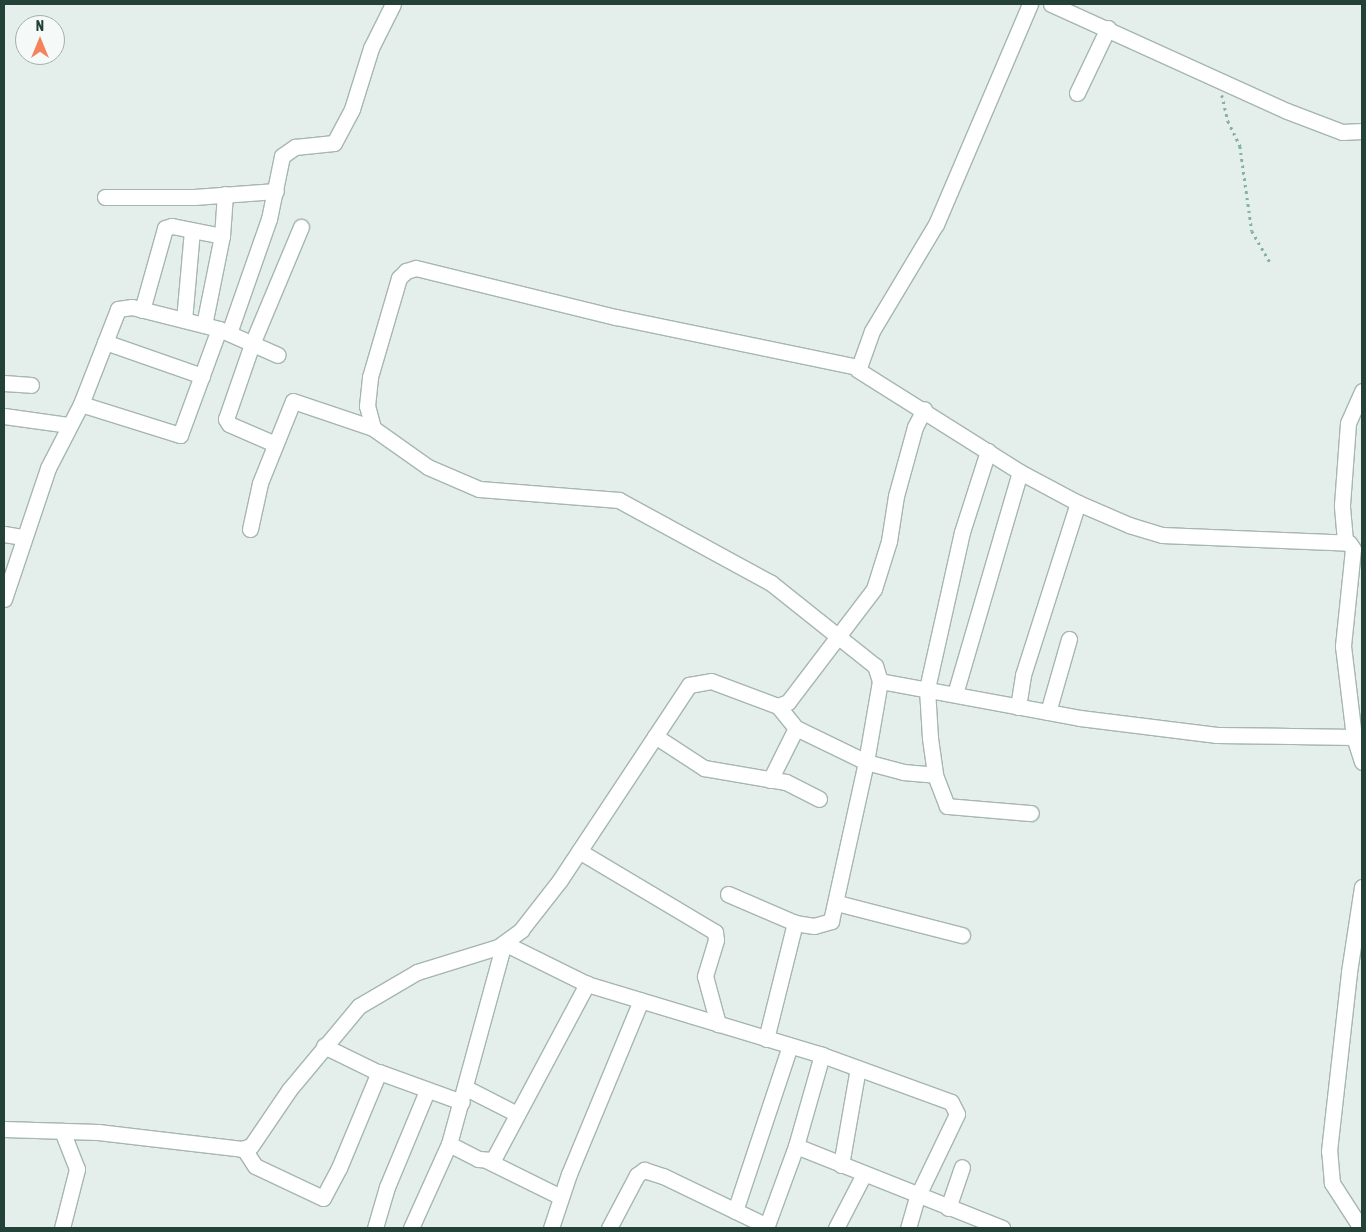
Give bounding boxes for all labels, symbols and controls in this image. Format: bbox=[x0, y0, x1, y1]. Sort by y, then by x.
north arrow bbox=[15, 15, 65, 65]
text: N bbox=[36, 18, 44, 34]

